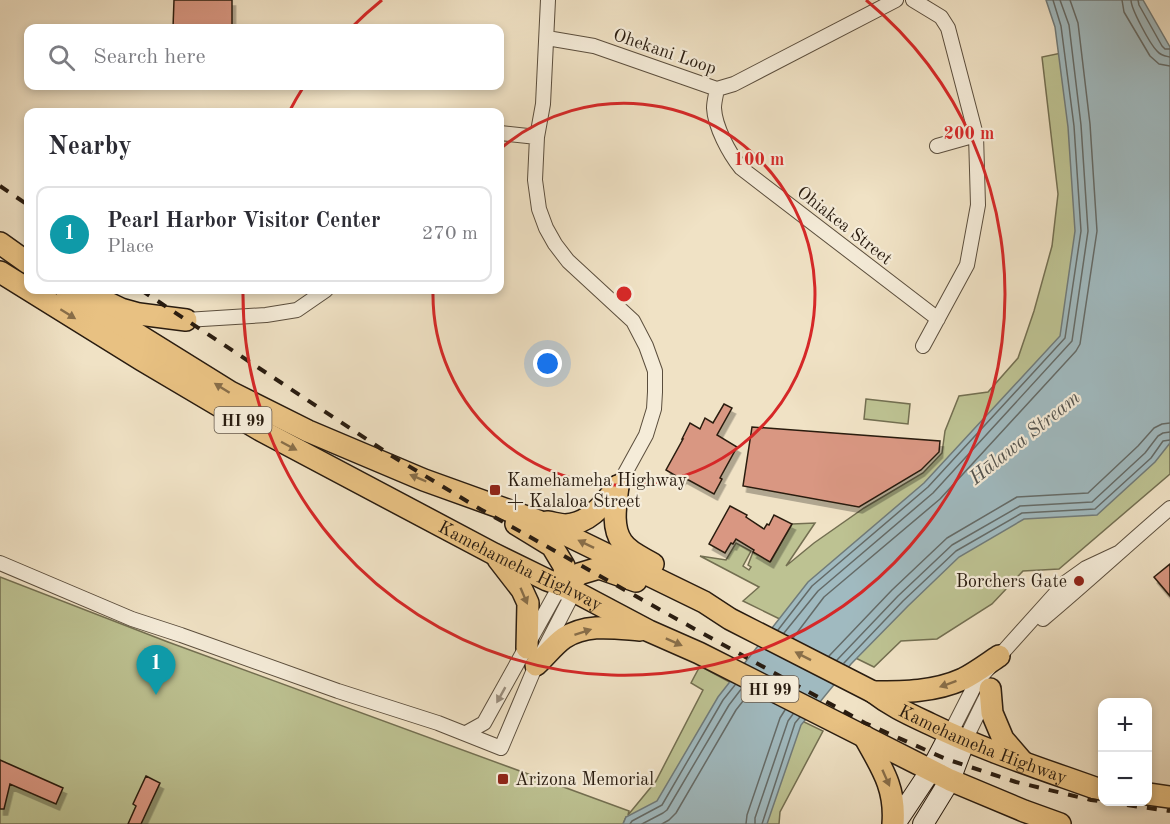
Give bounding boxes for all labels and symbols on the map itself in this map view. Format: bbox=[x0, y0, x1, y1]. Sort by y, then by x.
street label: Ohekani Loop bbox=[611, 26, 719, 78]
text: 200 m bbox=[944, 125, 994, 143]
text: 100 m bbox=[734, 151, 784, 169]
street label: Ohiakea Street bbox=[793, 183, 895, 268]
centre of rings bbox=[614, 284, 634, 304]
one-way arrow bbox=[59, 308, 76, 319]
your location bbox=[533, 349, 562, 378]
one-way arrow bbox=[214, 382, 230, 393]
water label: Hālawa Stream bbox=[965, 388, 1085, 490]
road number: HI 99 bbox=[214, 407, 272, 433]
one-way arrow bbox=[281, 441, 298, 450]
place label: Kamehameha Highway + Kalaloa Street bbox=[507, 472, 688, 511]
one-way arrow bbox=[409, 473, 427, 483]
marker: Kamehameha Highway + Kalaloa Street bbox=[488, 483, 502, 497]
street label: Kamehameha Highway bbox=[435, 518, 605, 615]
one-way arrow bbox=[577, 539, 594, 548]
place label: Borchers Gate bbox=[956, 573, 1067, 591]
marker: Borchers Gate bbox=[1072, 574, 1086, 588]
one-way arrow bbox=[519, 588, 529, 606]
one-way arrow bbox=[574, 626, 592, 636]
one-way arrow bbox=[665, 638, 683, 647]
pin: 1 bbox=[136, 646, 176, 695]
one-way arrow bbox=[794, 652, 812, 662]
road number: HI 99 bbox=[742, 676, 798, 702]
one-way arrow bbox=[939, 680, 957, 690]
one-way arrow bbox=[496, 687, 506, 704]
street label: Kamehameha Highway bbox=[895, 702, 1070, 788]
one-way arrow bbox=[881, 769, 891, 787]
place label: Arizona Memorial bbox=[515, 771, 654, 789]
marker: Arizona Memorial bbox=[496, 772, 510, 786]

